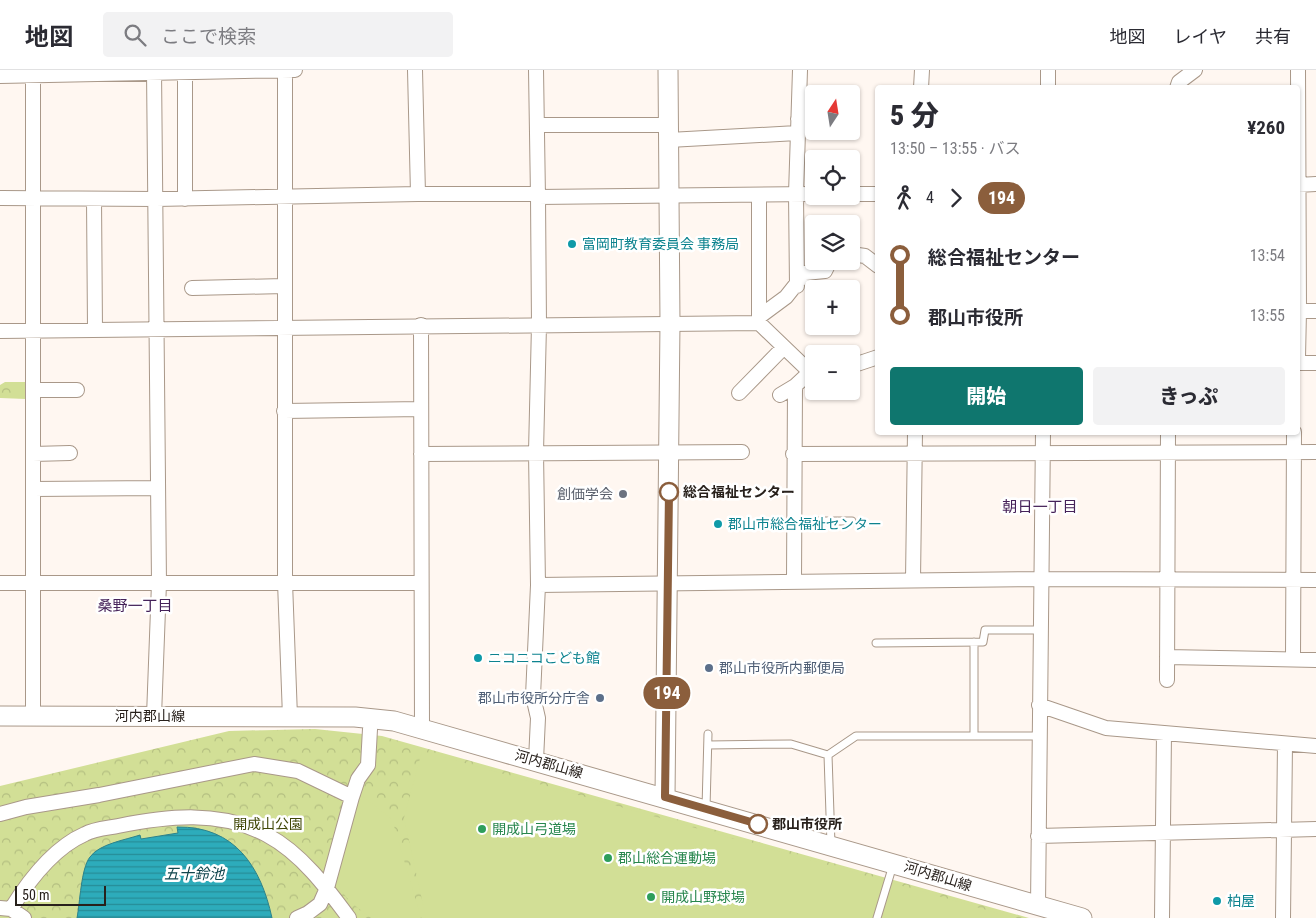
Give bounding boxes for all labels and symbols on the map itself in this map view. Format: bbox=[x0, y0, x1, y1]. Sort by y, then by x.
north arrow bbox=[805, 85, 860, 140]
place label: 富岡町教育委員会 事務局 bbox=[582, 236, 739, 252]
marker: 富岡町教育委員会 事務局 bbox=[566, 238, 578, 250]
marker: 総合福祉センター bbox=[659, 482, 679, 502]
place label: 総合福祉センター bbox=[683, 484, 795, 500]
place label: 創価学会 bbox=[557, 486, 613, 502]
marker: 創価学会 bbox=[617, 488, 629, 500]
district label: 朝日一丁目 bbox=[1002, 498, 1078, 516]
place label: 郡山市総合福祉センター bbox=[728, 516, 882, 532]
marker: 郡山市総合福祉センター bbox=[712, 518, 724, 530]
district label: 桑野一丁目 bbox=[97, 597, 173, 615]
place label: ニコニコこども館 bbox=[488, 650, 600, 666]
marker: ニコニコこども館 bbox=[472, 652, 484, 664]
place label: 郡山市役所内郵便局 bbox=[719, 660, 845, 676]
marker: 郡山市役所内郵便局 bbox=[703, 662, 715, 674]
line badge: 194 bbox=[638, 677, 696, 709]
place label: 郡山市役所分庁舎 bbox=[478, 690, 590, 706]
marker: 郡山市役所分庁舎 bbox=[594, 692, 606, 704]
street label: 河内郡山線 bbox=[115, 708, 185, 724]
street label: 河内郡山線 bbox=[513, 747, 585, 781]
marker: 郡山市役所 bbox=[748, 814, 768, 834]
park label: 開成山公園 bbox=[233, 816, 303, 832]
place label: 郡山市役所 bbox=[772, 816, 842, 832]
place label: 開成山弓道場 bbox=[492, 821, 576, 837]
marker: 開成山弓道場 bbox=[476, 823, 488, 835]
place label: 郡山総合運動場 bbox=[618, 850, 716, 866]
marker: 郡山総合運動場 bbox=[602, 852, 614, 864]
street label: 河内郡山線 bbox=[902, 858, 974, 894]
water label: 五十鈴池 bbox=[164, 865, 226, 883]
scale bar bbox=[15, 883, 106, 906]
place label: 開成山野球場 bbox=[661, 889, 745, 905]
marker: 開成山野球場 bbox=[645, 891, 657, 903]
place label: 柏屋 bbox=[1227, 893, 1255, 909]
marker: 柏屋 bbox=[1211, 895, 1223, 907]

